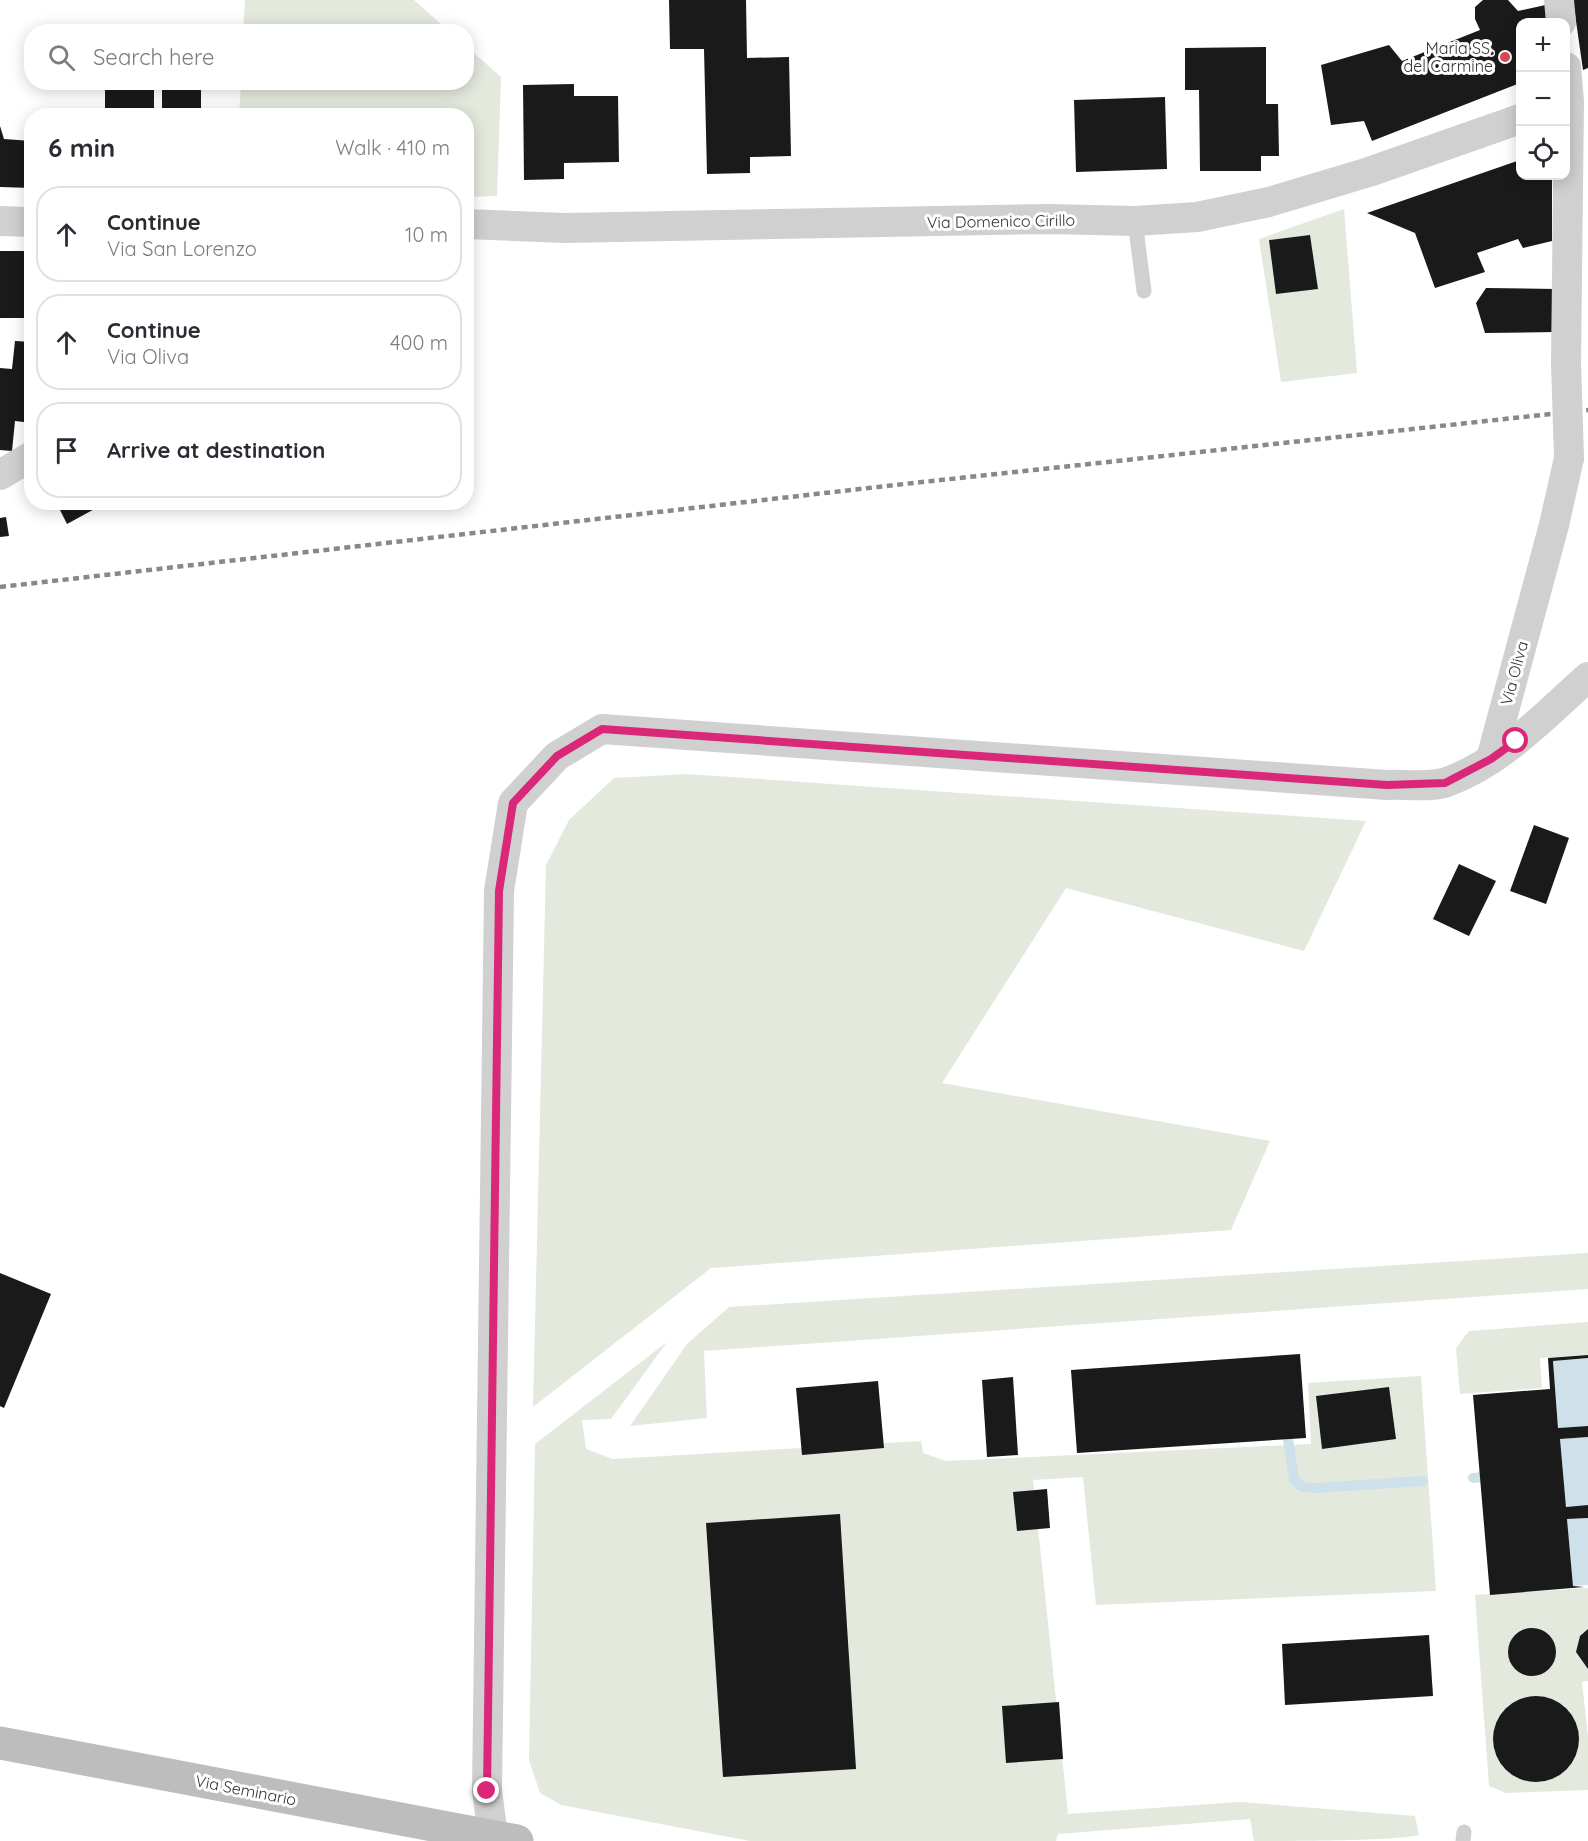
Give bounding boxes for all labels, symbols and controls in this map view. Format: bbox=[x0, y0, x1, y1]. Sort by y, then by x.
map controls bbox=[1516, 18, 1570, 180]
button: + bbox=[1516, 18, 1570, 72]
search box bbox=[24, 24, 474, 90]
place label: Maria SS. del Carmine bbox=[1404, 38, 1493, 76]
icon: search bbox=[45, 41, 78, 74]
text: Search here bbox=[93, 43, 214, 71]
marker: Maria SS. del Carmine bbox=[1498, 50, 1512, 64]
button: − bbox=[1516, 72, 1570, 126]
button: locate bbox=[1516, 126, 1570, 180]
text: 6 min bbox=[48, 131, 115, 164]
text: Walk · 410 m bbox=[335, 135, 450, 160]
text: Continue bbox=[107, 208, 201, 236]
street label: Via Domenico Cirillo bbox=[927, 210, 1075, 232]
icon: ahead bbox=[50, 218, 83, 251]
text: 10 m bbox=[405, 222, 448, 247]
text: Via San Lorenzo bbox=[107, 236, 257, 261]
text: Continue bbox=[107, 316, 201, 344]
icon: ahead bbox=[50, 326, 83, 359]
text: 400 m bbox=[390, 330, 448, 355]
text: Via Oliva bbox=[107, 344, 189, 369]
icon: arrive bbox=[50, 434, 83, 467]
text: Arrive at destination bbox=[107, 436, 325, 464]
street label: Via Oliva bbox=[1496, 639, 1532, 707]
route start bbox=[1502, 727, 1528, 753]
street label: Via Seminario bbox=[194, 1770, 298, 1810]
route end bbox=[473, 1777, 499, 1803]

